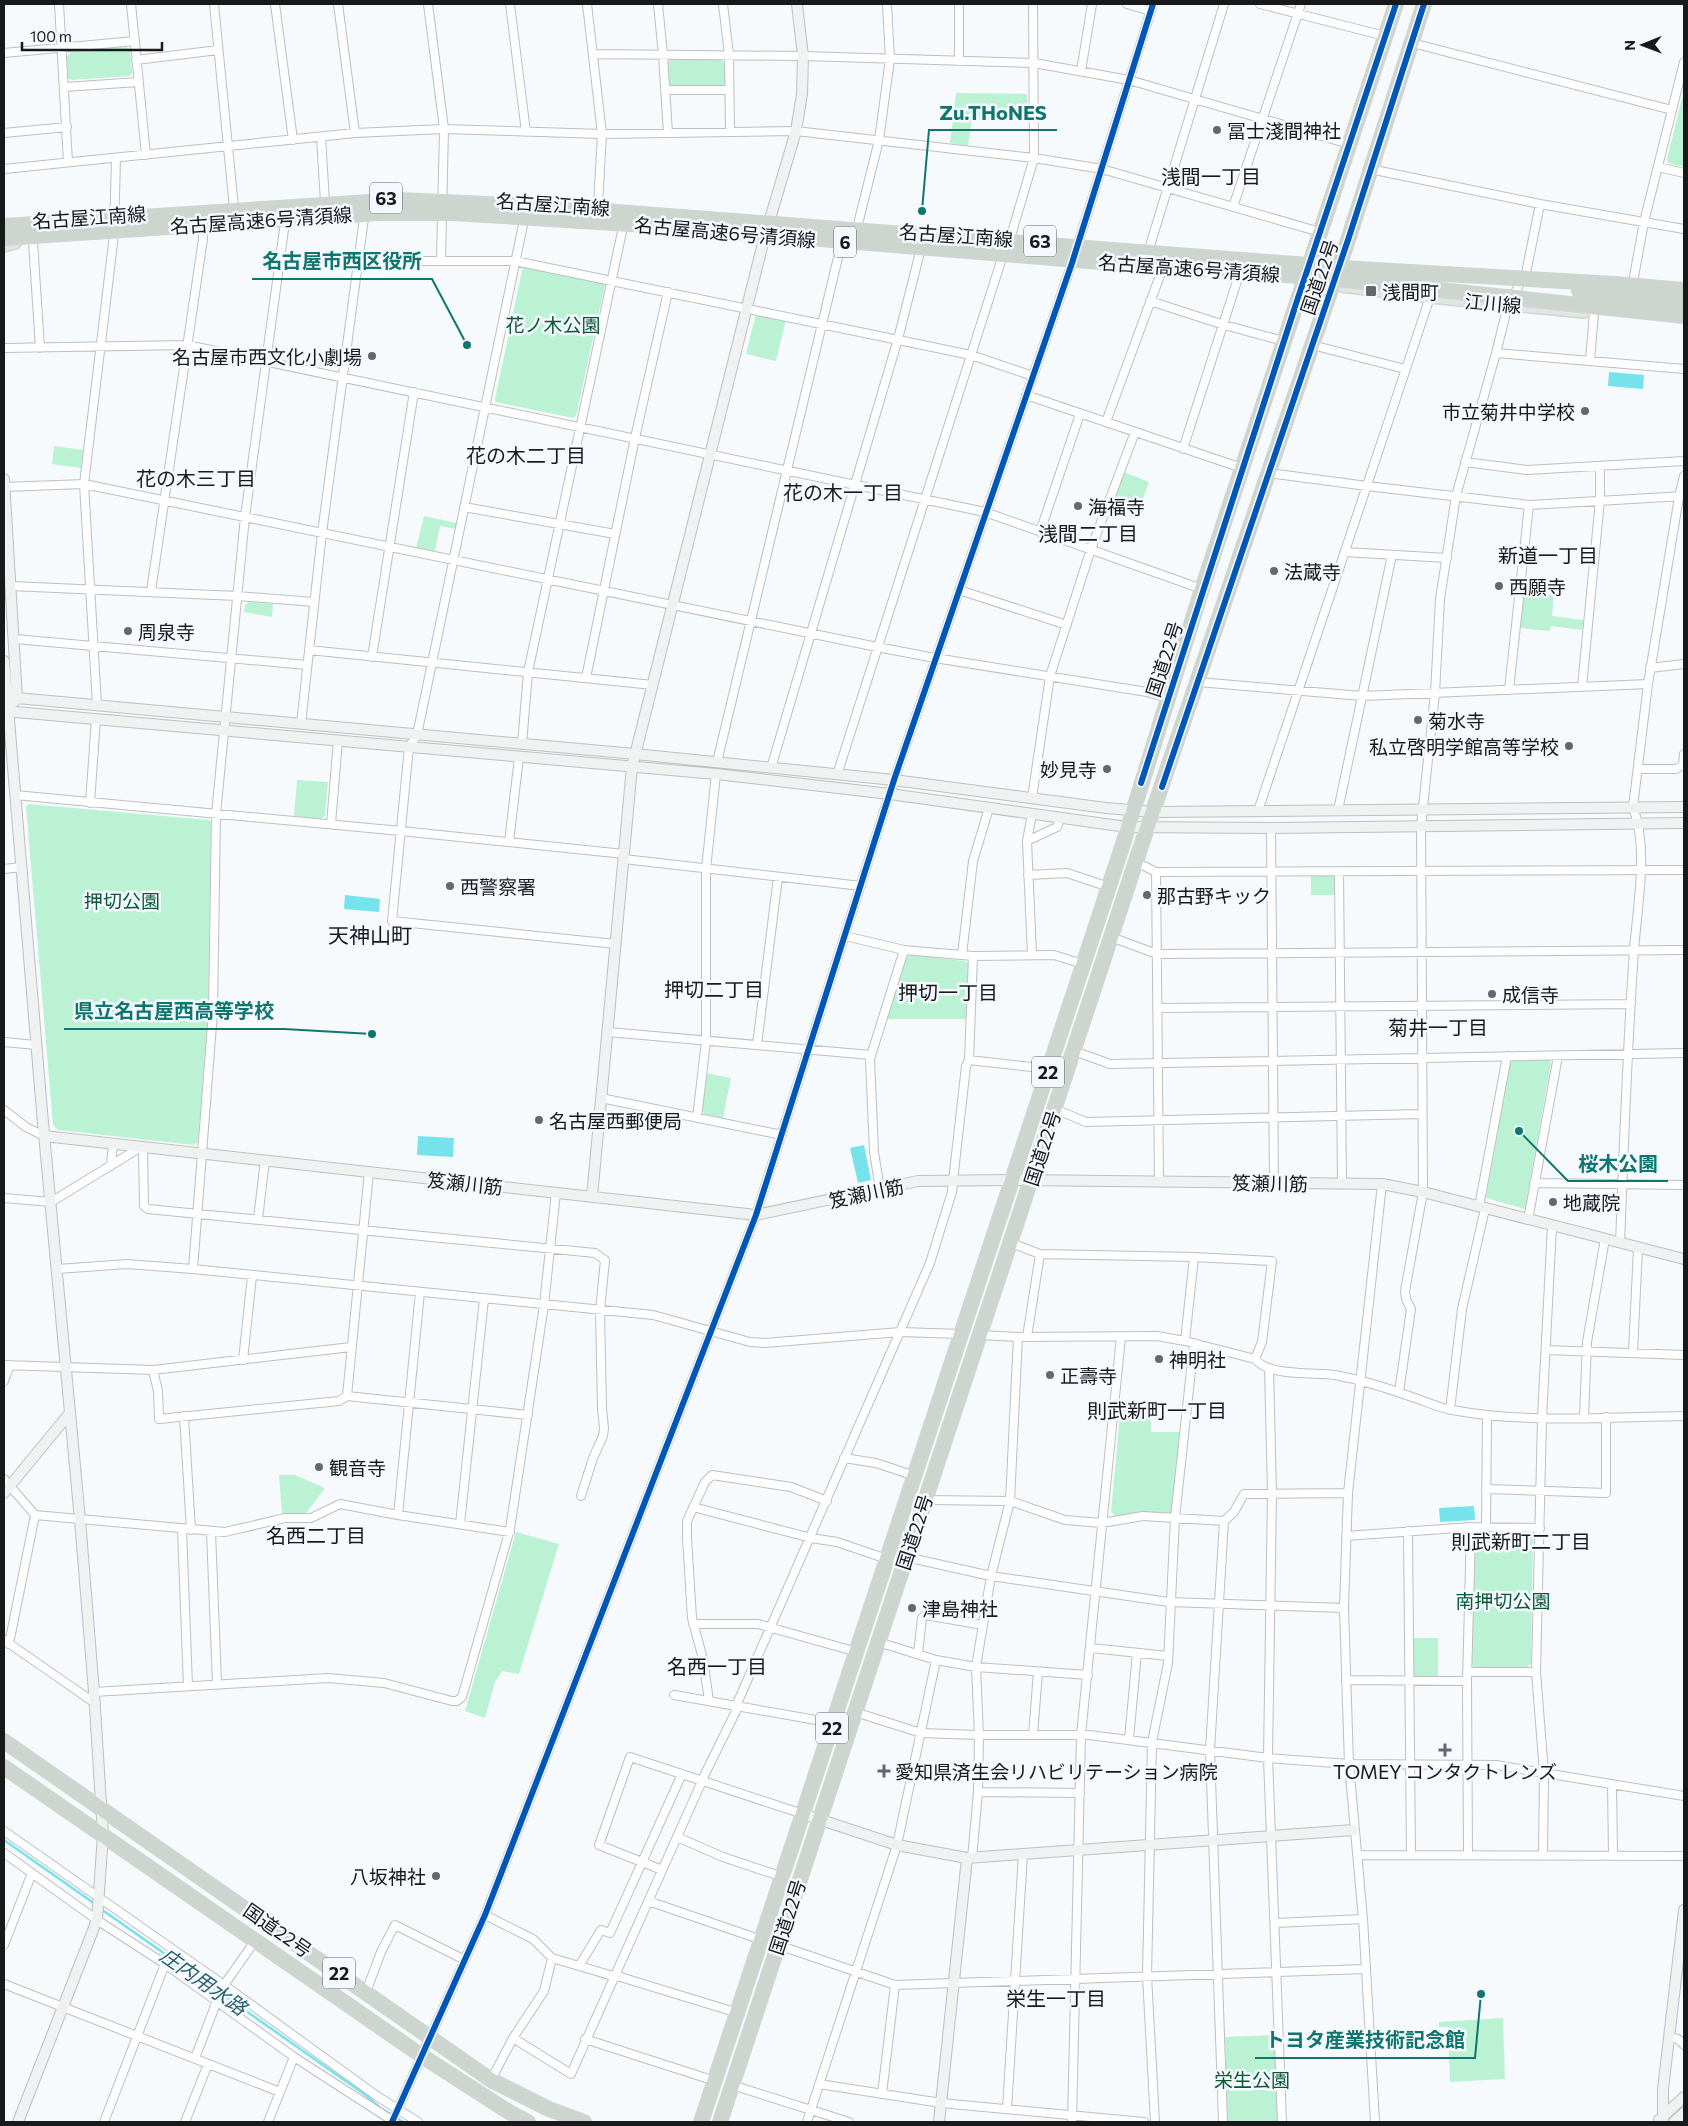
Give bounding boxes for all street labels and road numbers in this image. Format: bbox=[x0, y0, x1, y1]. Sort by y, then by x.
road number: 63 bbox=[370, 182, 402, 214]
street label: 名古屋江南線 bbox=[495, 189, 611, 219]
street label: 名古屋江南線 bbox=[31, 202, 147, 232]
street label: 名古屋高速6号清須線 bbox=[169, 202, 353, 238]
street label: 名古屋高速6号清須線 bbox=[633, 213, 817, 251]
street label: 名古屋江南線 bbox=[898, 220, 1014, 250]
road number: 6 bbox=[834, 226, 856, 258]
road number: 63 bbox=[1024, 226, 1056, 256]
street label: 国道22号 bbox=[1295, 236, 1343, 318]
street label: 名古屋高速6号清須線 bbox=[1097, 250, 1281, 286]
street label: 江川線 bbox=[1464, 289, 1522, 317]
street label: 国道22号 bbox=[1141, 618, 1187, 700]
road number: 22 bbox=[1032, 1056, 1064, 1088]
street label: 国道22号 bbox=[1019, 1107, 1065, 1189]
street label: 笈瀬川筋 bbox=[426, 1168, 504, 1198]
street label: 笈瀬川筋 bbox=[1232, 1171, 1308, 1195]
street label: 笈瀬川筋 bbox=[826, 1174, 906, 1212]
street label: 国道22号 bbox=[891, 1491, 937, 1573]
road number: 22 bbox=[816, 1712, 848, 1744]
street label: 国道22号 bbox=[764, 1876, 810, 1958]
street label: 国道22号 bbox=[239, 1898, 317, 1962]
road number: 22 bbox=[323, 1958, 355, 1989]

